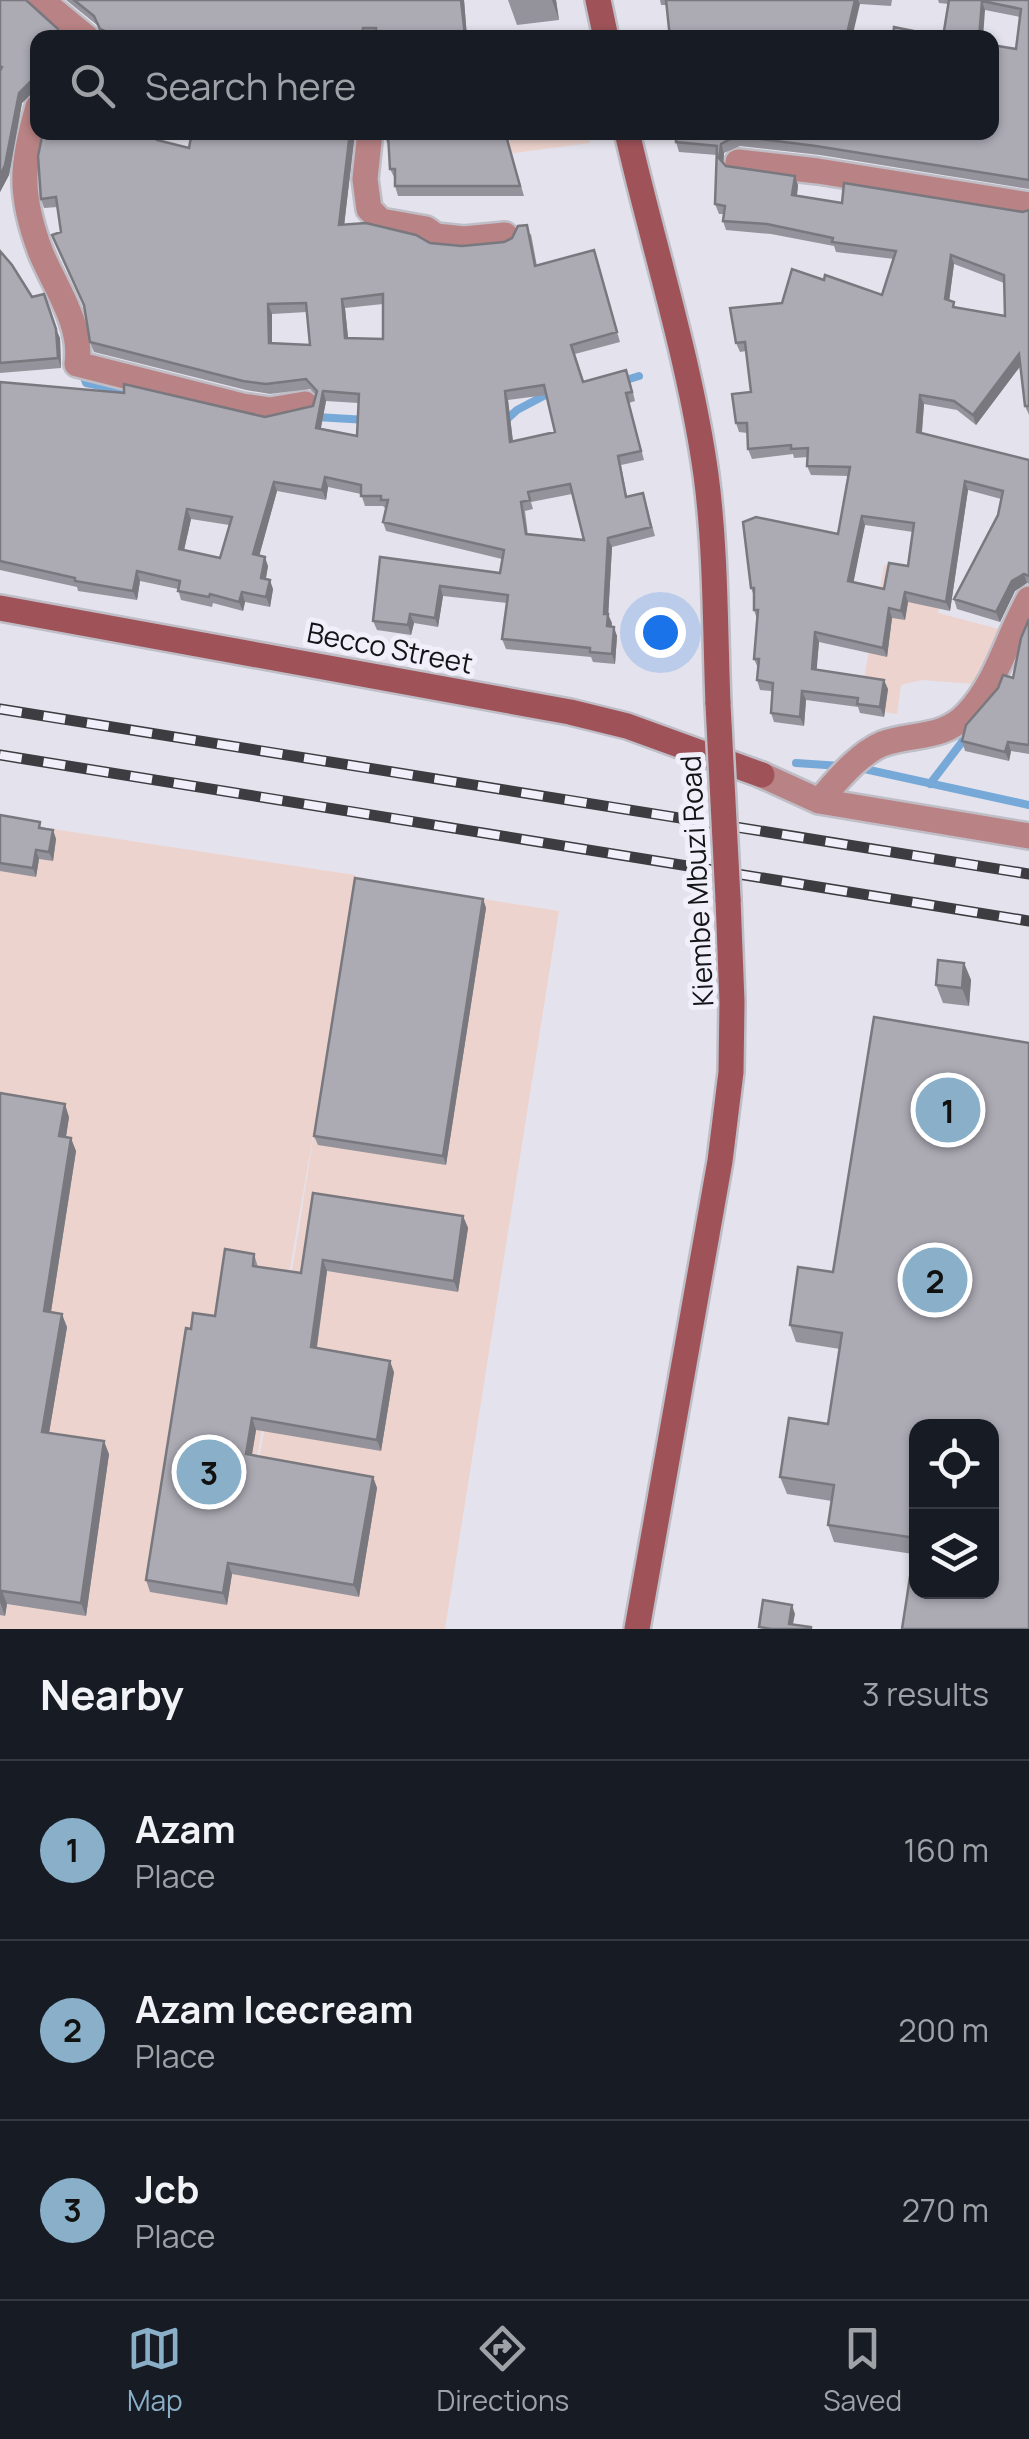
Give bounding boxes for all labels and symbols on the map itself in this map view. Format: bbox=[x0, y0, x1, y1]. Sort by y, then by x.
your location bbox=[635, 607, 686, 658]
street label: Becco Street bbox=[304, 612, 476, 682]
street label: Kiembe Mbuzi Road bbox=[670, 754, 722, 1008]
pin: 1 bbox=[916, 1072, 980, 1148]
pin: 2 bbox=[902, 1242, 968, 1318]
pin: 3 bbox=[176, 1434, 242, 1510]

